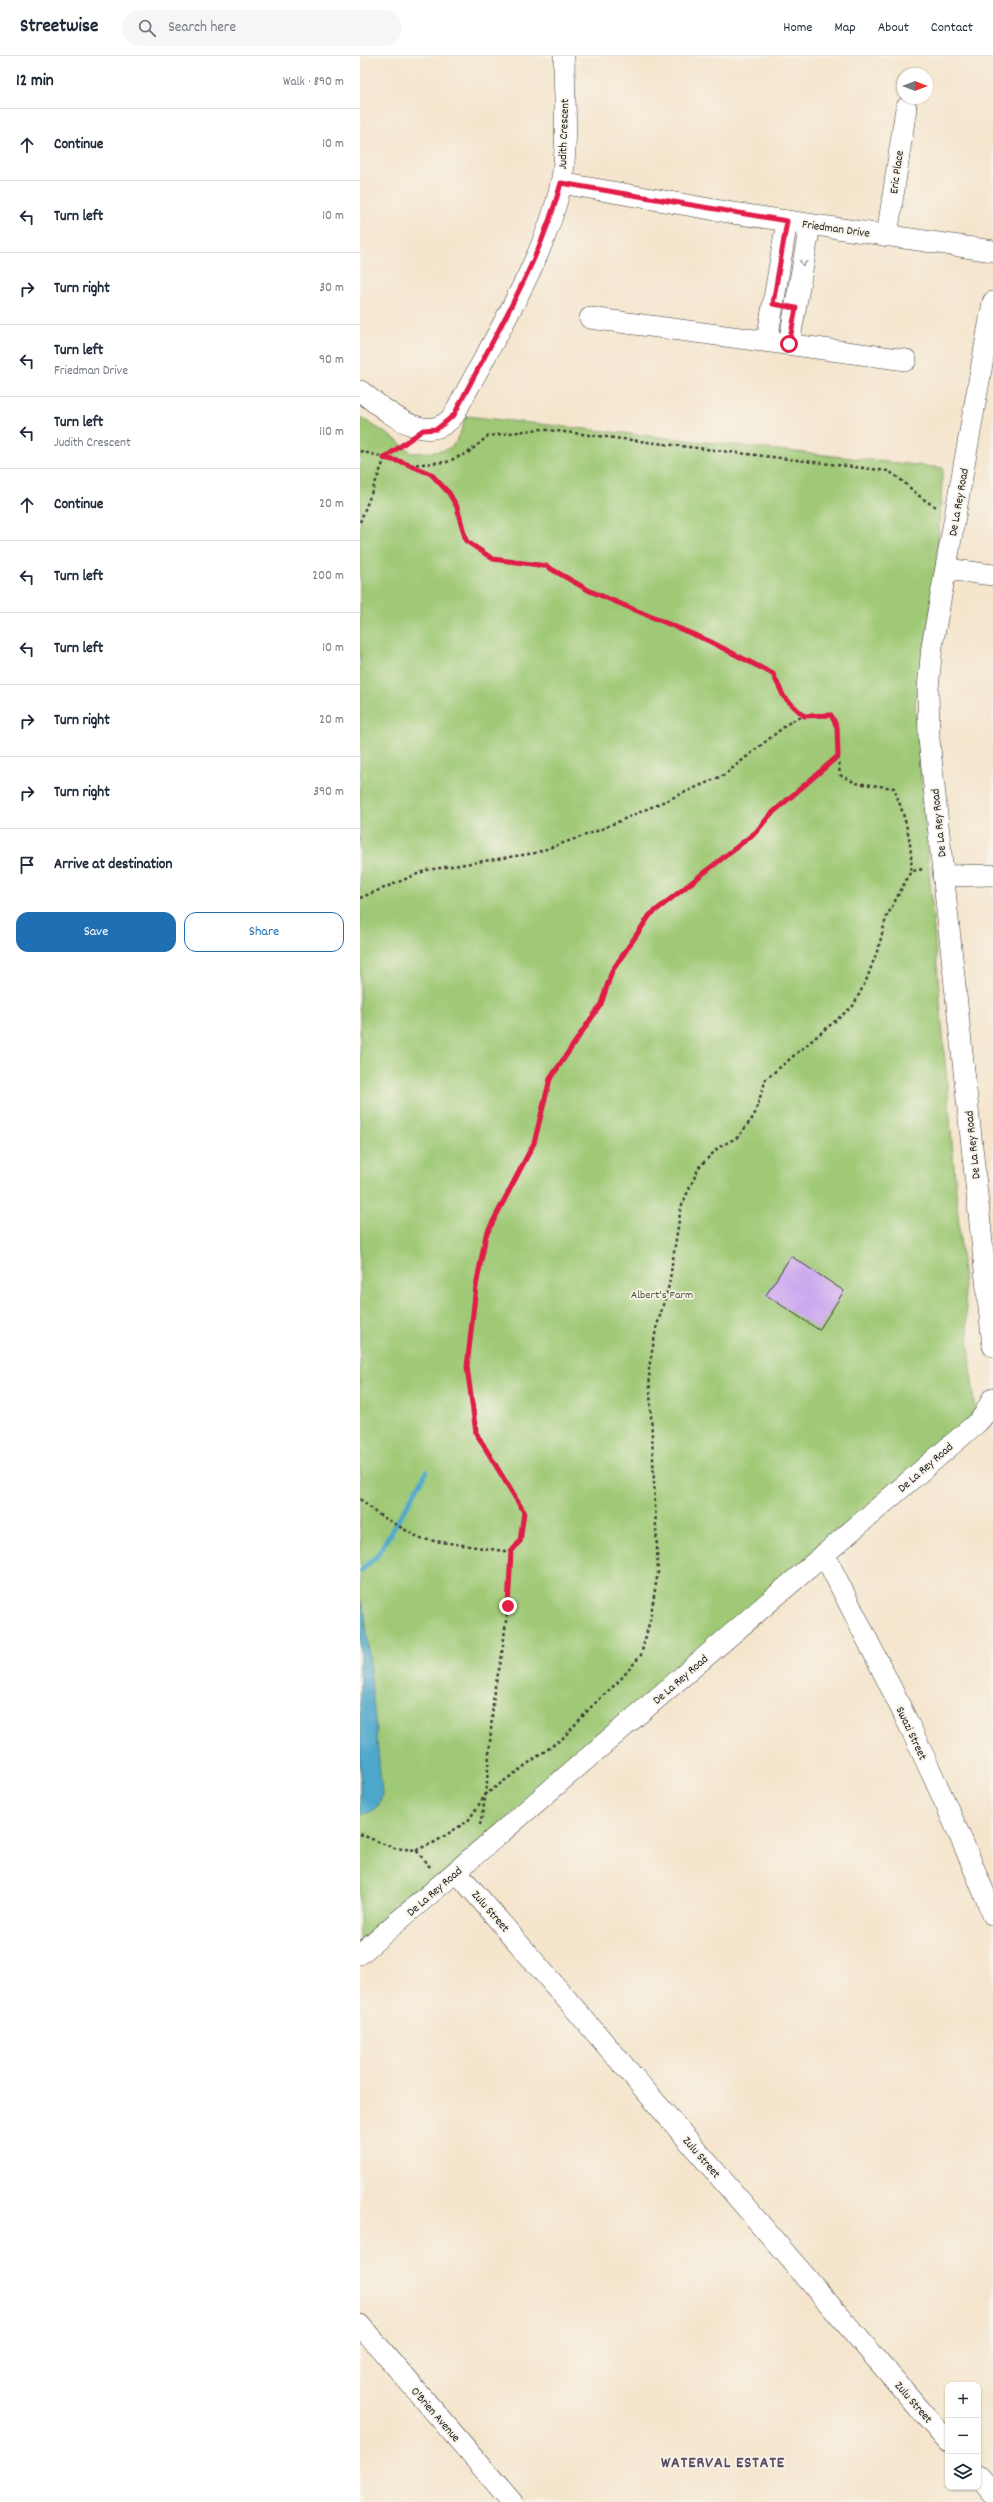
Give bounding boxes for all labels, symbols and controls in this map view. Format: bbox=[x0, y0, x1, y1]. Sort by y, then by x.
search box bbox=[122, 10, 402, 46]
text: Streetwise bbox=[20, 14, 98, 41]
icon: search bbox=[136, 17, 158, 39]
text: Search here bbox=[168, 17, 236, 39]
text: Home bbox=[783, 18, 812, 38]
text: Map bbox=[834, 18, 856, 38]
text: About bbox=[878, 18, 909, 38]
text: Contact bbox=[931, 18, 973, 38]
north arrow bbox=[897, 68, 933, 104]
text: 12 min bbox=[16, 70, 54, 94]
text: Walk · 890 m bbox=[283, 73, 344, 92]
street label: Judith Crescent bbox=[555, 98, 574, 170]
icon: ahead bbox=[16, 134, 38, 156]
text: Continue bbox=[54, 134, 103, 156]
text: 10 m bbox=[322, 135, 344, 154]
street label: Eric Place bbox=[886, 149, 909, 195]
icon: left bbox=[16, 206, 38, 228]
text: Turn left bbox=[54, 206, 103, 228]
text: 10 m bbox=[322, 207, 344, 226]
street label: Friedman Drive bbox=[801, 216, 871, 243]
one-way arrow bbox=[799, 260, 808, 266]
icon: right bbox=[16, 278, 38, 300]
text: Turn right bbox=[54, 278, 110, 300]
text: 30 m bbox=[319, 279, 344, 298]
route start bbox=[780, 335, 798, 353]
text: Turn left bbox=[54, 340, 103, 362]
icon: left bbox=[16, 350, 38, 372]
text: 90 m bbox=[319, 351, 344, 370]
text: Friedman Drive bbox=[54, 362, 128, 381]
text: Turn left bbox=[54, 412, 103, 434]
icon: left bbox=[16, 422, 38, 444]
text: 110 m bbox=[319, 423, 344, 442]
text: Judith Crescent bbox=[54, 434, 131, 453]
street label: De La Rey Road bbox=[945, 467, 974, 538]
icon: ahead bbox=[16, 494, 38, 516]
text: Continue bbox=[54, 494, 103, 516]
text: 20 m bbox=[319, 495, 344, 514]
icon: left bbox=[16, 566, 38, 588]
text: Turn left bbox=[54, 566, 103, 588]
text: 200 m bbox=[312, 567, 344, 586]
icon: left bbox=[16, 638, 38, 660]
text: Turn left bbox=[54, 638, 103, 660]
text: 10 m bbox=[322, 639, 344, 658]
icon: right bbox=[16, 710, 38, 732]
text: Turn right bbox=[54, 710, 110, 732]
text: 20 m bbox=[319, 711, 344, 730]
icon: right bbox=[16, 782, 38, 804]
text: Turn right bbox=[54, 782, 110, 804]
text: 390 m bbox=[313, 783, 344, 802]
street label: De La Rey Road bbox=[927, 788, 952, 858]
icon: arrive bbox=[16, 854, 38, 876]
text: Arrive at destination bbox=[54, 854, 172, 876]
button: Save bbox=[16, 912, 176, 952]
button: Share bbox=[184, 912, 344, 952]
street label: De La Rey Road bbox=[961, 1110, 986, 1180]
park label: Albert's Farm bbox=[631, 1287, 693, 1304]
street label: De La Rey Road bbox=[894, 1439, 957, 1497]
route end bbox=[499, 1597, 517, 1615]
street label: De La Rey Road bbox=[649, 1651, 712, 1709]
street label: Swazi Street bbox=[891, 1704, 931, 1764]
street label: De La Rey Road bbox=[403, 1863, 466, 1921]
street label: Zulu Street bbox=[467, 1887, 513, 1937]
street label: Zulu Street bbox=[678, 2133, 724, 2183]
street label: Zulu Street bbox=[890, 2378, 936, 2428]
map controls bbox=[945, 2382, 981, 2490]
button: + bbox=[945, 2382, 981, 2418]
street label: O'Brien Avenue bbox=[406, 2384, 464, 2446]
button: − bbox=[945, 2418, 981, 2454]
district label: WATERVAL ESTATE bbox=[661, 2452, 785, 2475]
button: layers bbox=[945, 2454, 981, 2490]

